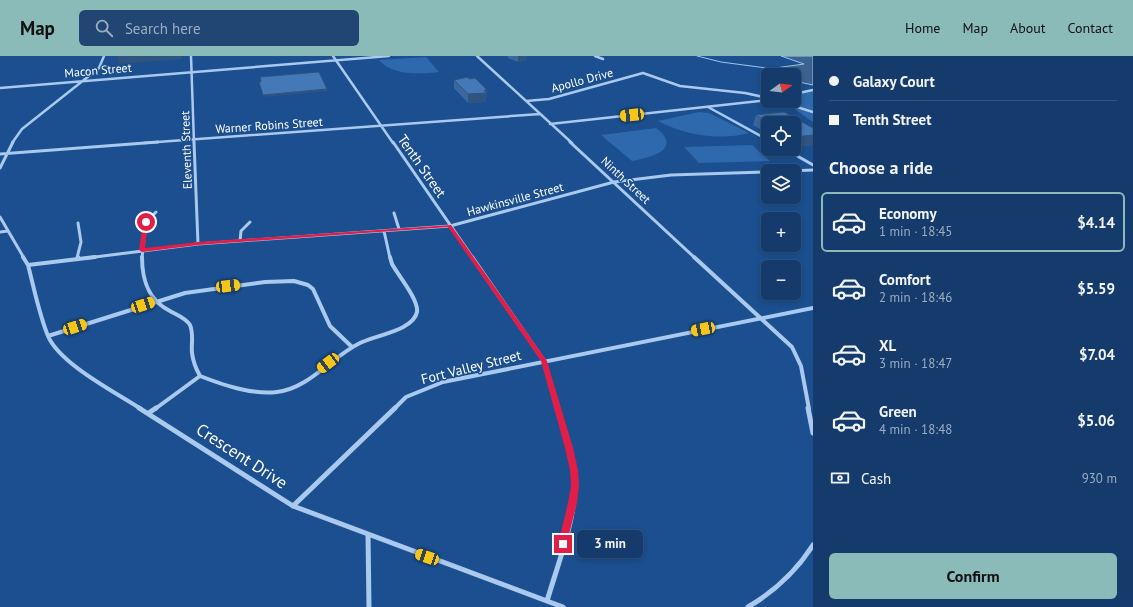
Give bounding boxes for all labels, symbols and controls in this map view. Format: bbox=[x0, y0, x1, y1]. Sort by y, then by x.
search box bbox=[79, 10, 359, 46]
text: Map bbox=[20, 16, 55, 40]
icon: search bbox=[93, 17, 115, 39]
text: Search here bbox=[125, 19, 201, 38]
text: Home bbox=[905, 19, 940, 37]
text: Map bbox=[962, 19, 988, 37]
text: About bbox=[1010, 19, 1046, 37]
text: Contact bbox=[1068, 19, 1113, 37]
street label: Macon Street bbox=[64, 60, 132, 80]
street label: Apollo Drive bbox=[549, 65, 615, 95]
north arrow bbox=[761, 68, 801, 108]
map controls bbox=[761, 68, 801, 300]
text: Galaxy Court bbox=[853, 72, 935, 91]
car bbox=[619, 108, 645, 122]
street label: Eleventh Street bbox=[177, 110, 195, 190]
text: Tenth Street bbox=[853, 110, 931, 129]
street label: Warner Robins Street bbox=[215, 114, 323, 136]
button: locate bbox=[761, 116, 801, 156]
street label: Tenth Street bbox=[394, 131, 450, 201]
street label: Ninth Street bbox=[598, 153, 654, 207]
text: Choose a ride bbox=[829, 156, 933, 179]
button: layers bbox=[761, 164, 801, 204]
street label: Hawkinsville Street bbox=[465, 179, 565, 219]
icon: car bbox=[831, 204, 867, 240]
text: Economy bbox=[879, 204, 937, 223]
button: + bbox=[761, 212, 801, 252]
route start bbox=[137, 213, 155, 231]
text: $4.14 bbox=[1077, 213, 1115, 232]
text: 1 min · 18:45 bbox=[879, 223, 952, 240]
button: − bbox=[761, 260, 801, 300]
icon: car bbox=[831, 270, 867, 306]
text: Comfort bbox=[879, 270, 931, 289]
car bbox=[215, 279, 241, 293]
text: $5.59 bbox=[1077, 279, 1115, 298]
text: 2 min · 18:46 bbox=[879, 289, 952, 306]
car bbox=[130, 296, 156, 314]
car bbox=[62, 318, 88, 336]
car bbox=[690, 321, 716, 337]
icon: car bbox=[831, 336, 867, 372]
text: XL bbox=[879, 336, 896, 355]
text: $7.04 bbox=[1079, 345, 1115, 364]
street label: Fort Valley Street bbox=[419, 346, 523, 388]
car bbox=[315, 351, 341, 375]
text: 3 min · 18:47 bbox=[879, 355, 952, 372]
icon: car bbox=[831, 402, 867, 438]
text: Green bbox=[879, 402, 917, 421]
text: $5.06 bbox=[1077, 411, 1115, 430]
street label: Crescent Drive bbox=[192, 418, 292, 494]
text: 4 min · 18:48 bbox=[879, 421, 952, 438]
icon: cash bbox=[829, 467, 851, 489]
text: Cash bbox=[861, 469, 891, 488]
text: 930 m bbox=[1082, 470, 1117, 487]
callout: 3 min bbox=[577, 530, 643, 558]
route end bbox=[554, 535, 572, 553]
text: 3 min bbox=[594, 535, 626, 552]
car bbox=[414, 547, 440, 567]
button: Confirm bbox=[829, 553, 1117, 599]

